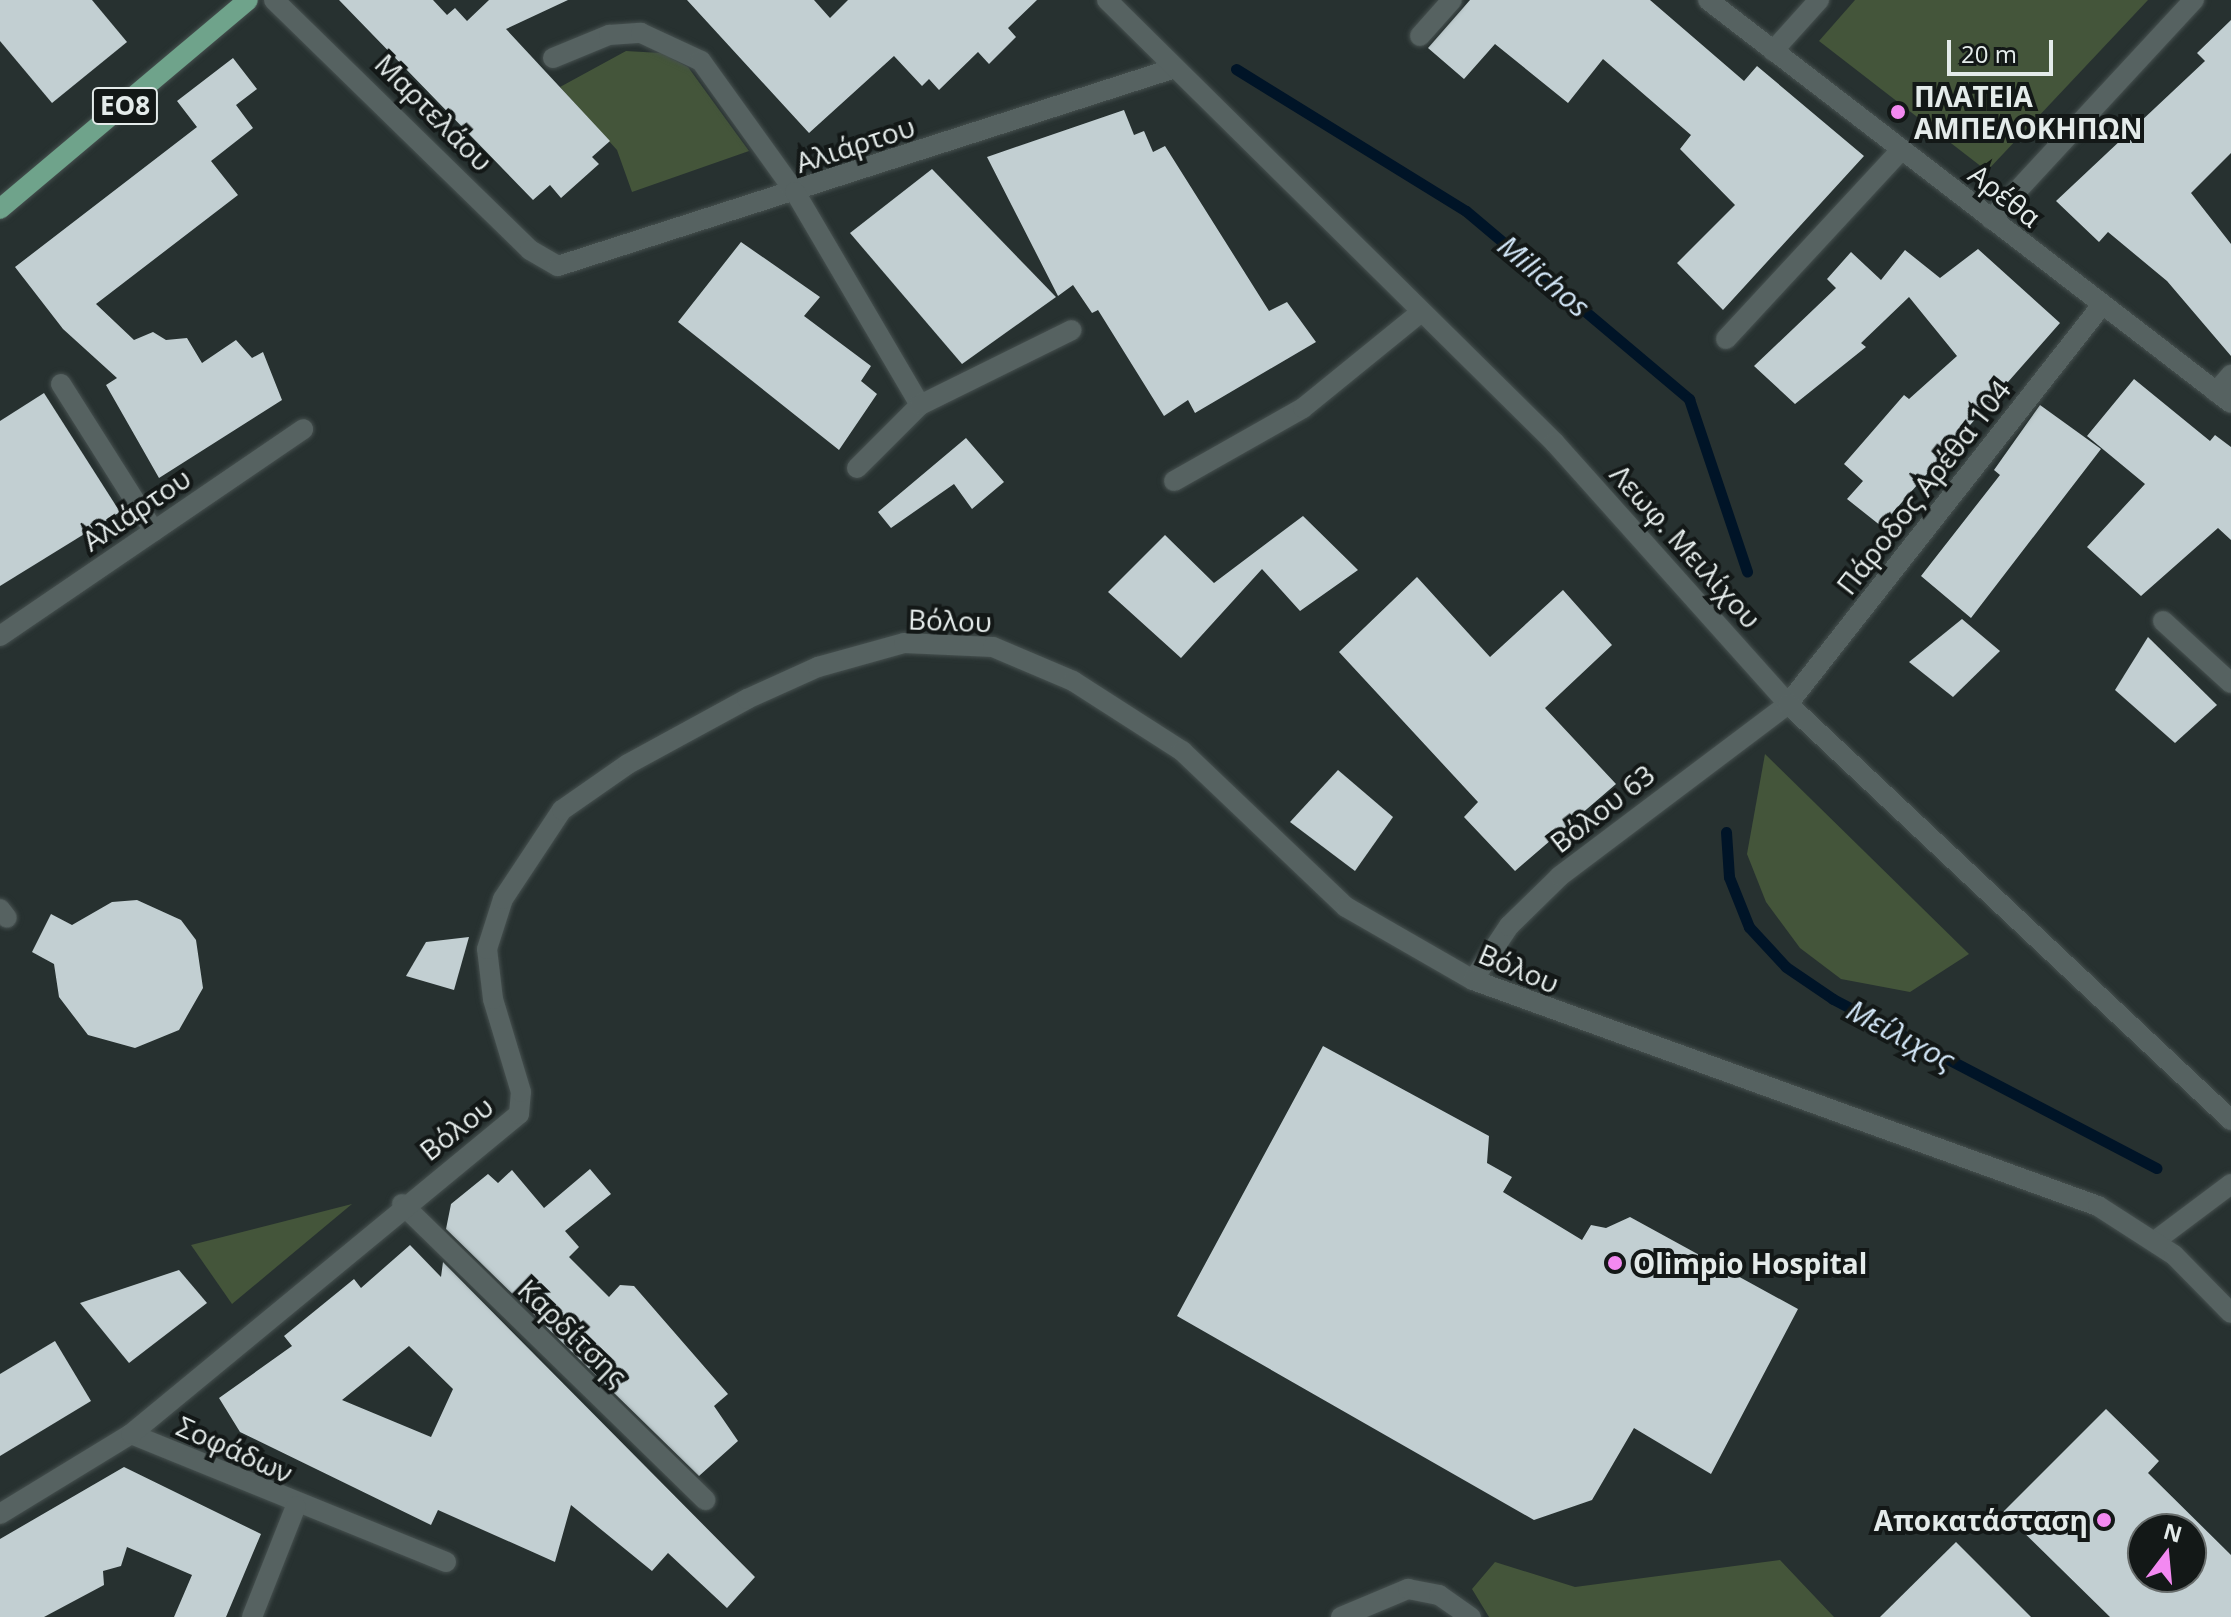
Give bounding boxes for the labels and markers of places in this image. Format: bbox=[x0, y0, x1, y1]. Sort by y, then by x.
place label: ΠΛΑΤΕΙΑ ΑΜΠΕΛΟΚΗΠΩΝ bbox=[1914, 79, 2142, 145]
marker: ΠΛΑΤΕΙΑ ΑΜΠΕΛΟΚΗΠΩΝ bbox=[1889, 103, 1907, 121]
place label: Olimpio Hospital bbox=[1633, 1246, 1867, 1280]
marker: Olimpio Hospital bbox=[1604, 1252, 1626, 1274]
place label: Αποκατάσταση bbox=[1874, 1503, 2088, 1537]
marker: Αποκατάσταση bbox=[2095, 1511, 2113, 1529]

